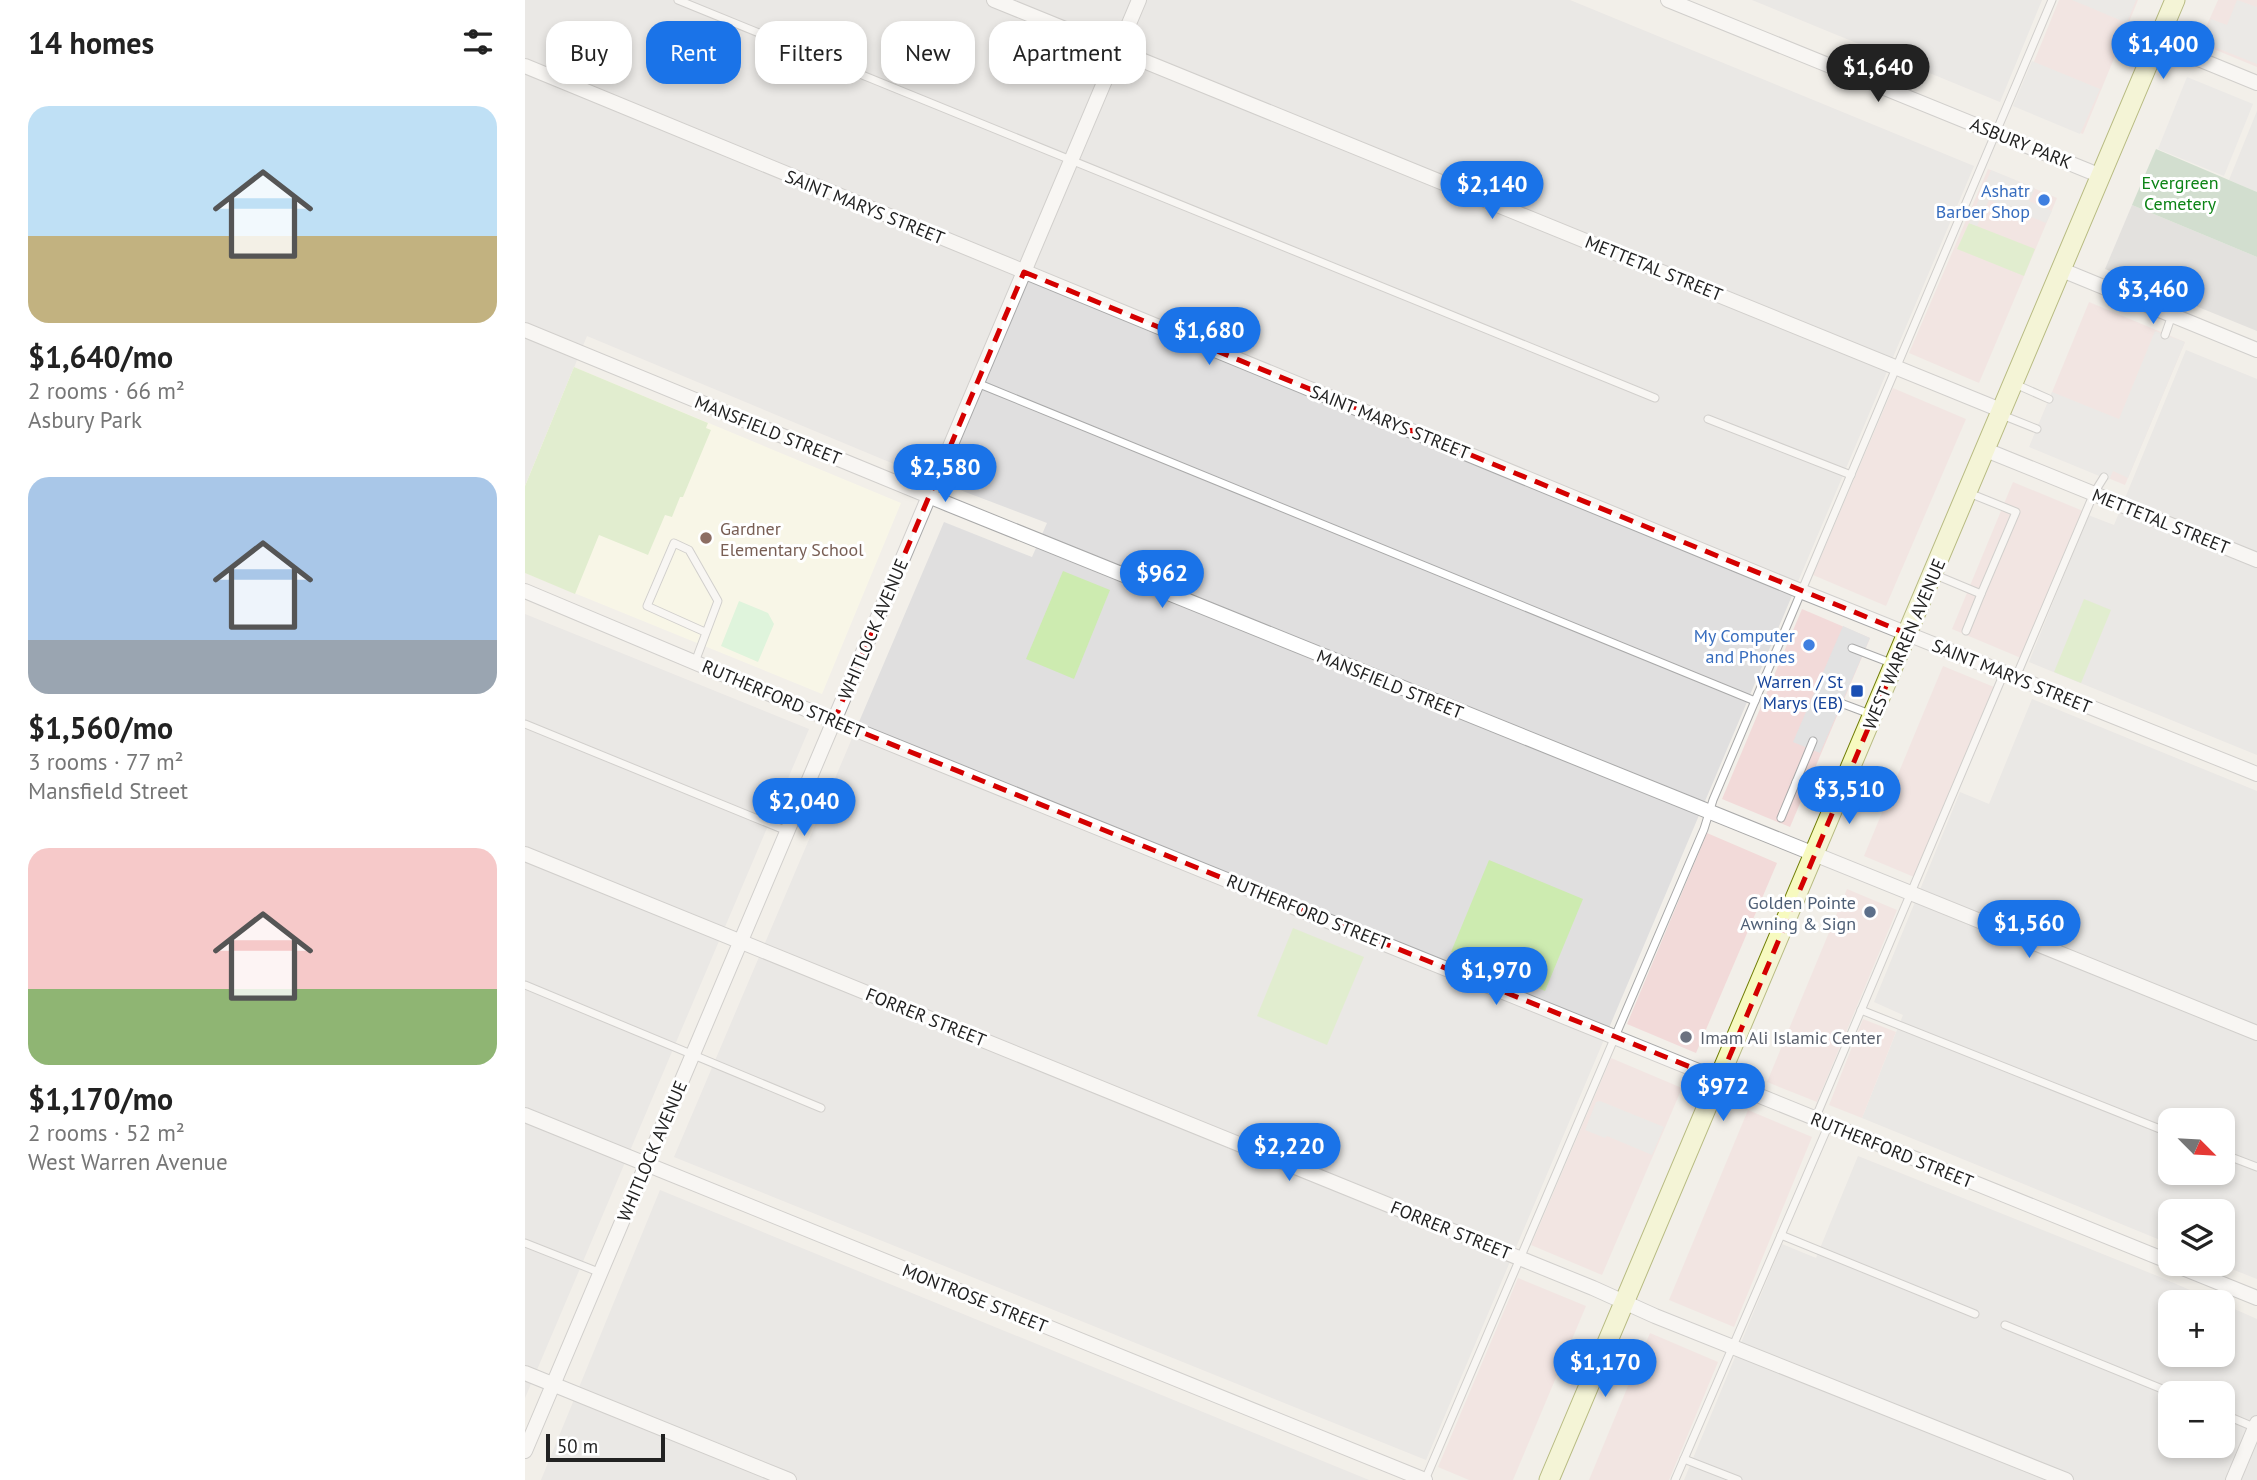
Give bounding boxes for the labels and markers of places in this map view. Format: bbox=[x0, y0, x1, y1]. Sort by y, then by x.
pin: $1,400 bbox=[2106, 22, 2220, 81]
pin: $1,640 bbox=[1821, 44, 1935, 104]
pin: $2,140 bbox=[1435, 162, 1549, 221]
place label: Ashatr Barber Shop bbox=[1936, 179, 2030, 223]
marker: Ashatr Barber Shop bbox=[2036, 192, 2052, 208]
pin: $3,460 bbox=[2096, 266, 2210, 326]
pin: $1,680 bbox=[1152, 308, 1266, 367]
pin: $2,580 bbox=[888, 444, 1002, 504]
place label: Gardner Elementary School bbox=[720, 517, 864, 561]
marker: Gardner Elementary School bbox=[698, 530, 714, 546]
pin: $962 bbox=[1121, 550, 1203, 610]
place label: My Computer and Phones bbox=[1694, 624, 1795, 668]
marker: My Computer and Phones bbox=[1801, 637, 1817, 653]
place label: Warren / St Marys (EB) bbox=[1757, 670, 1843, 714]
marker: Warren / St Marys (EB) bbox=[1849, 683, 1865, 699]
pin: $3,510 bbox=[1792, 766, 1906, 826]
pin: $2,040 bbox=[747, 778, 861, 838]
place label: Golden Pointe Awning & Sign bbox=[1740, 891, 1856, 935]
pin: $1,560 bbox=[1972, 900, 2086, 960]
marker: Golden Pointe Awning & Sign bbox=[1862, 904, 1878, 920]
pin: $1,970 bbox=[1439, 948, 1553, 1007]
place label: Imam Ali Islamic Center bbox=[1700, 1026, 1882, 1049]
marker: Imam Ali Islamic Center bbox=[1678, 1029, 1694, 1045]
pin: $972 bbox=[1682, 1064, 1764, 1123]
pin: $2,220 bbox=[1232, 1124, 1346, 1183]
pin: $1,170 bbox=[1548, 1340, 1662, 1399]

